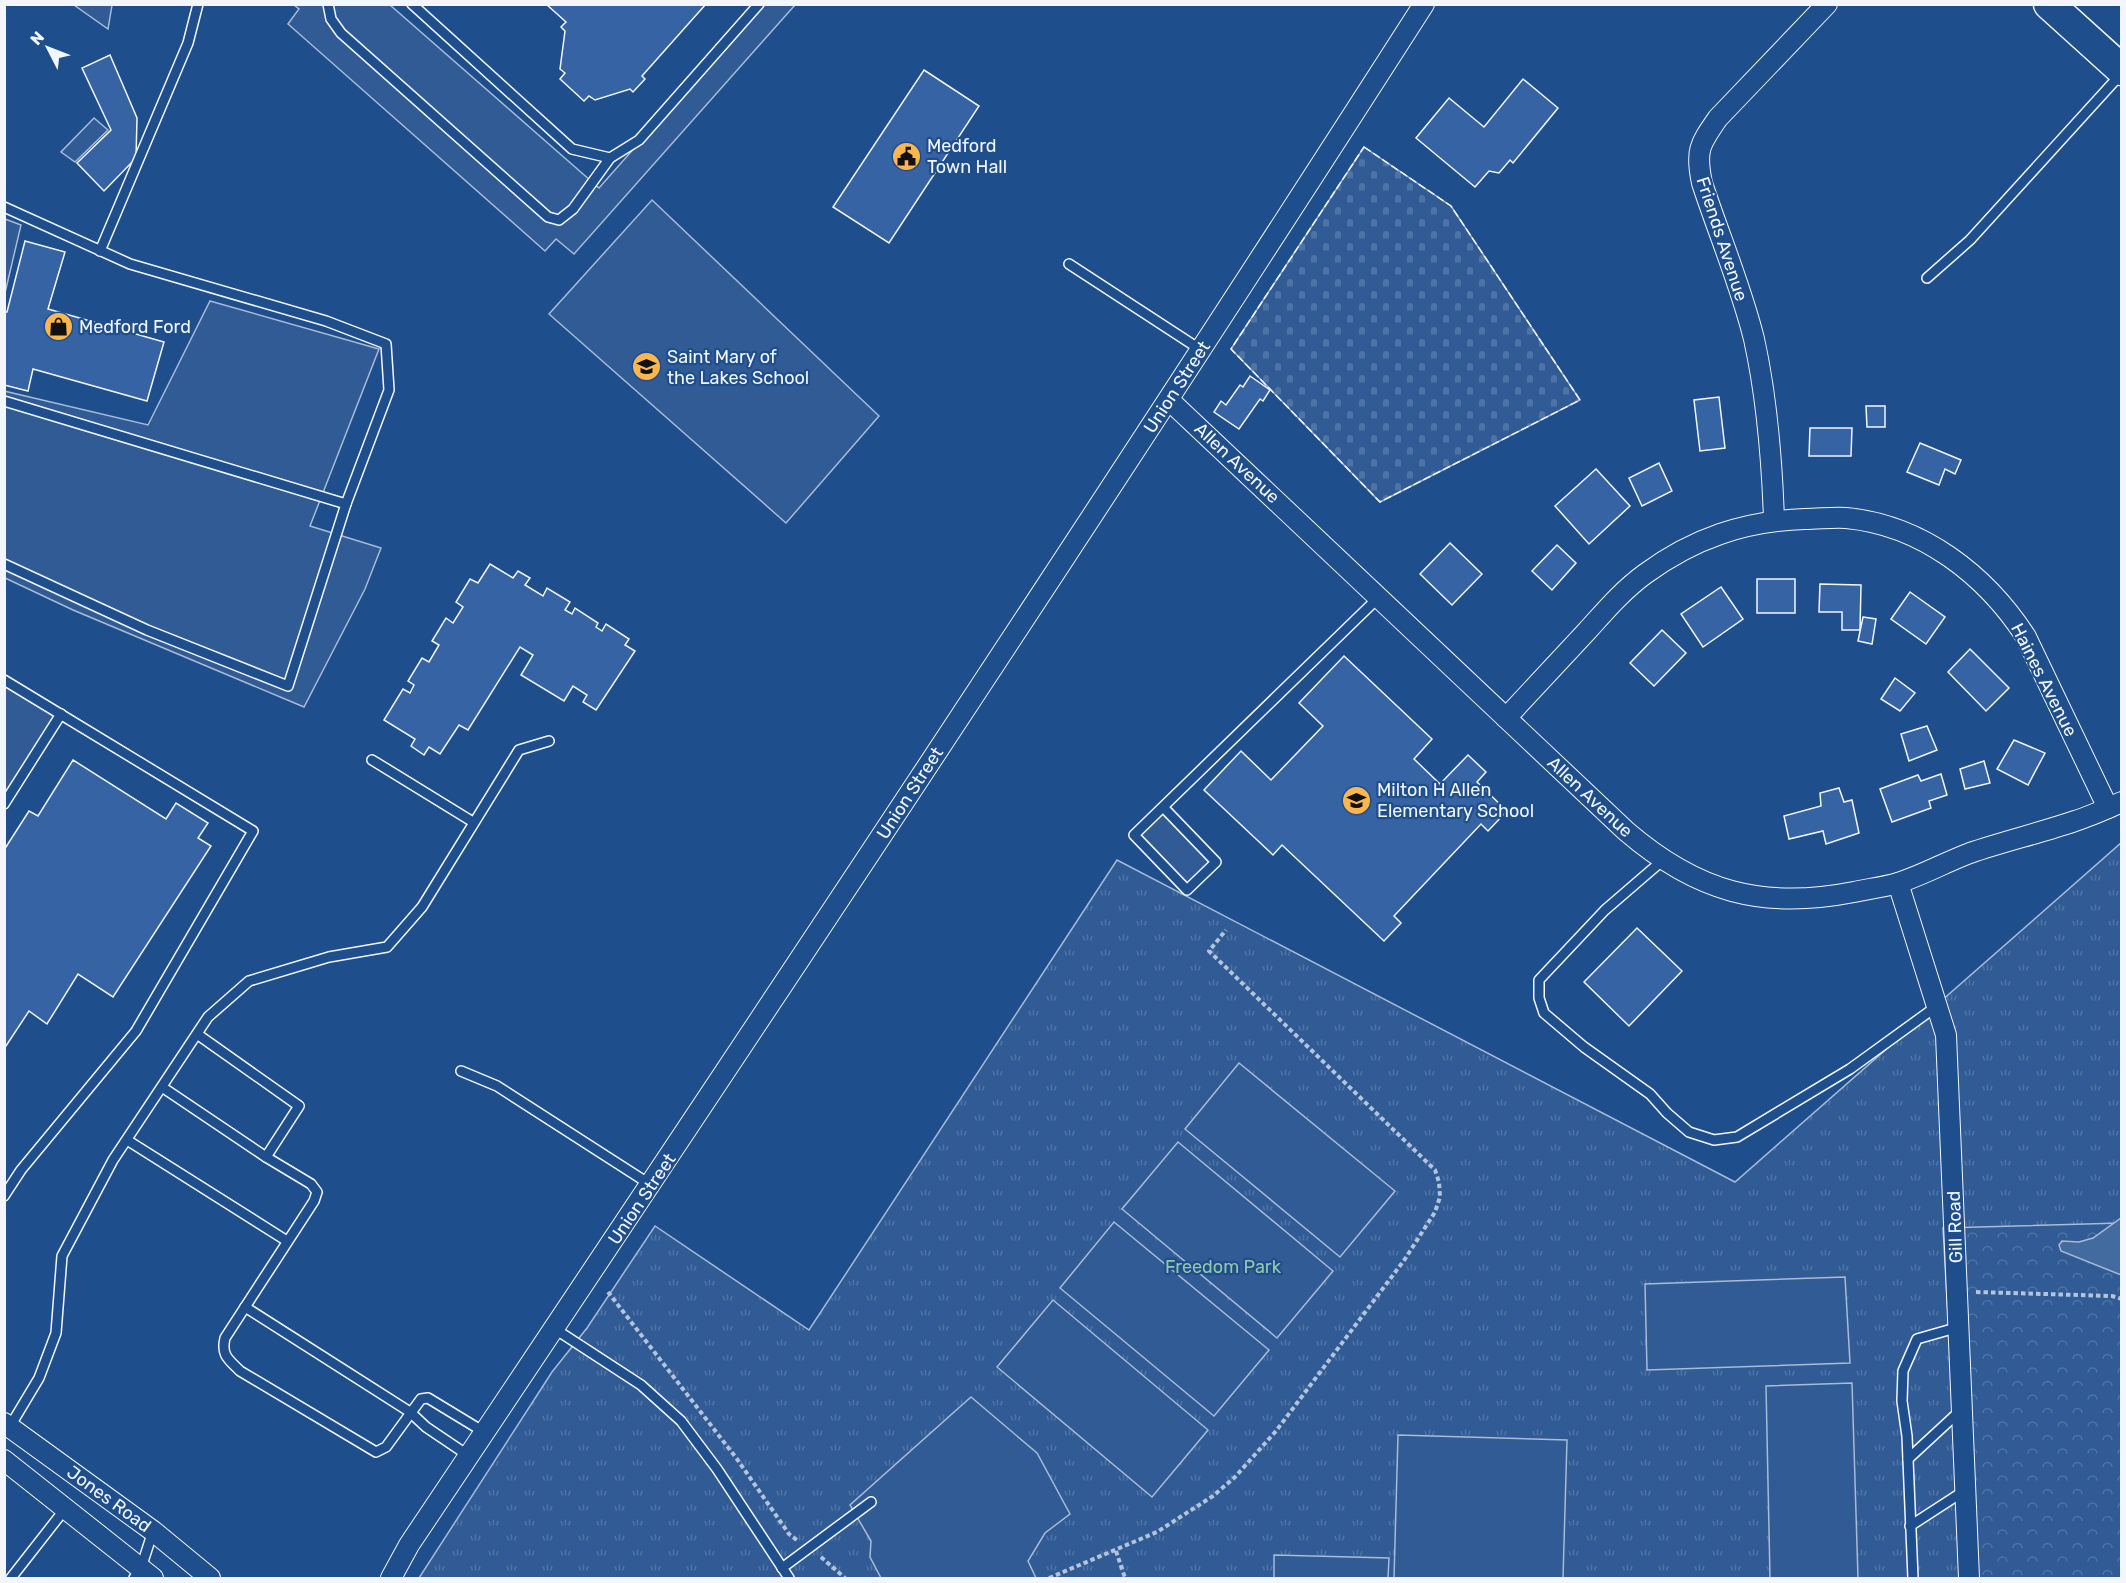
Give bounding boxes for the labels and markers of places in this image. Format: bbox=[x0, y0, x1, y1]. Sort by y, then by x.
place label: Medford Town Hall bbox=[927, 135, 1007, 178]
public building icon: Medford Town Hall bbox=[890, 140, 922, 172]
shop icon: Medford Ford bbox=[42, 311, 74, 343]
place label: Medford Ford bbox=[79, 316, 191, 338]
place label: Saint Mary of the Lakes School bbox=[667, 346, 809, 389]
school or university icon: Saint Mary of the Lakes School bbox=[630, 351, 662, 383]
place label: Milton H Allen Elementary School bbox=[1377, 779, 1534, 822]
school or university icon: Milton H Allen Elementary School bbox=[1340, 784, 1372, 816]

